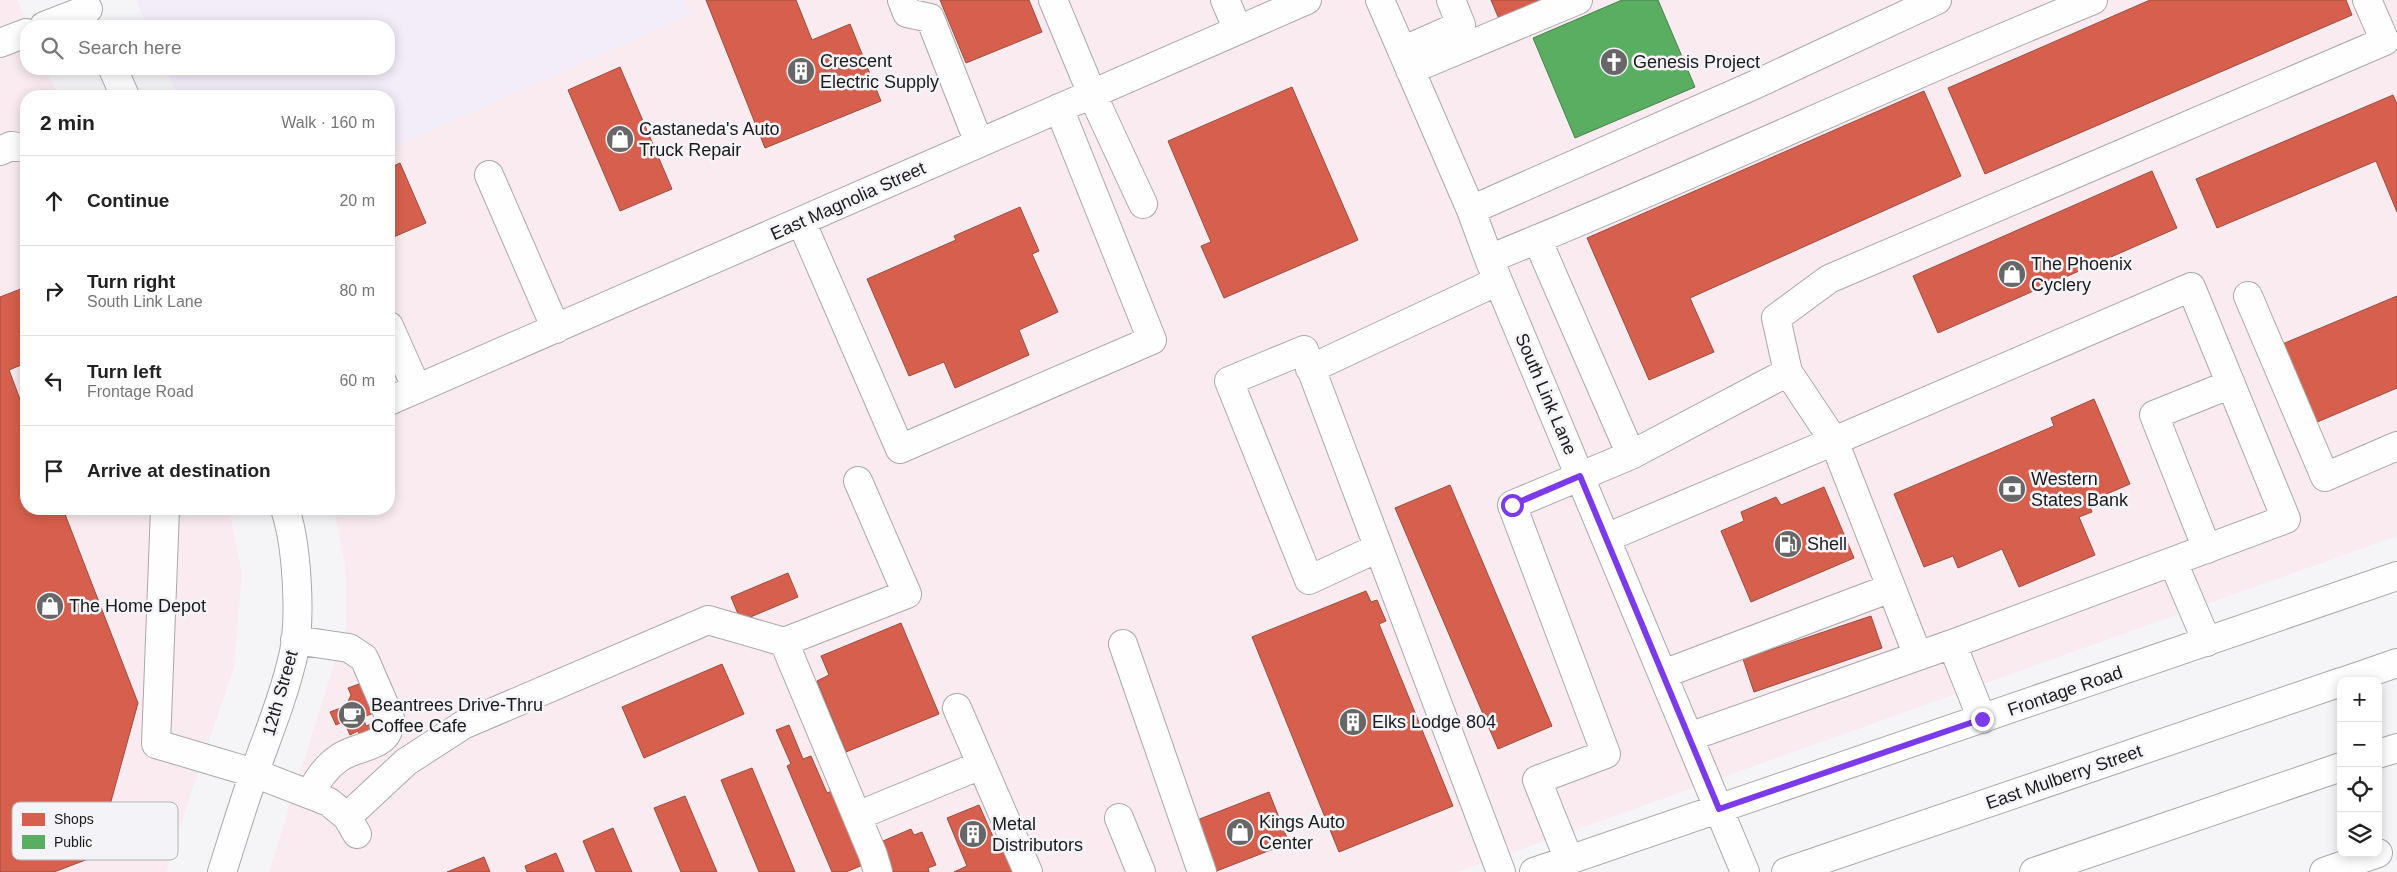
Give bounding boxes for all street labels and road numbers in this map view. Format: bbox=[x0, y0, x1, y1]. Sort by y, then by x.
street label: East Magnolia Street bbox=[768, 158, 928, 244]
street label: South Link Lane bbox=[1511, 330, 1581, 458]
street label: 12th Street bbox=[258, 648, 302, 738]
street label: Frontage Road bbox=[2005, 662, 2125, 720]
street label: East Mulberry Street bbox=[1983, 741, 2145, 813]

